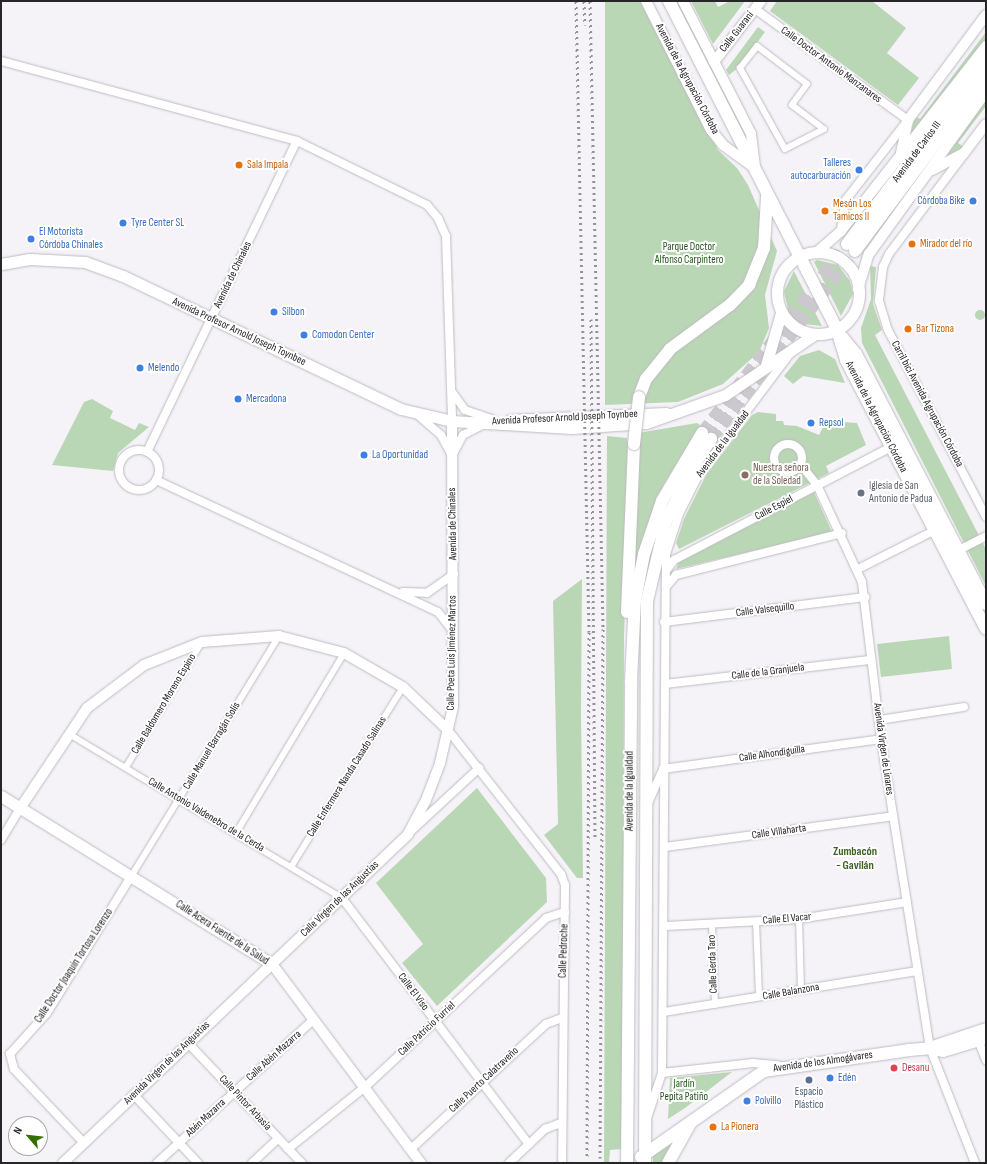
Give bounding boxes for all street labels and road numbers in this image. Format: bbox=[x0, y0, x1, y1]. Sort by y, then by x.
street label: Calle Guaraní bbox=[717, 9, 757, 55]
street label: Avenida de la Agrupación Córdoba bbox=[652, 21, 722, 137]
street label: Calle Doctor Antonio Manzanares bbox=[778, 24, 884, 106]
street label: Avenida de Carlos III bbox=[890, 119, 944, 185]
street label: Avenida de Chinales bbox=[211, 239, 255, 311]
street label: Avenida Profesor Arnold Joseph Toynbee bbox=[170, 295, 308, 369]
street label: Carril bici Avenida Agrupación Córdoba bbox=[888, 339, 966, 469]
street label: Avenida de la Agrupación Córdoba bbox=[842, 359, 910, 475]
street label: Avenida Profesor Arnold Joseph Toynbee bbox=[492, 408, 638, 428]
street label: Avenida de la Igualdad bbox=[694, 408, 752, 480]
street label: Avenida de Chinales bbox=[446, 488, 460, 560]
street label: Calle Espiel bbox=[753, 493, 795, 523]
street label: Calle Poeta Luis Jiménez Martos bbox=[444, 595, 460, 711]
street label: Calle Valsequillo bbox=[735, 600, 795, 620]
street label: Calle Baldomero Moreno Espino bbox=[129, 651, 199, 757]
street label: Calle de la Granjuela bbox=[731, 661, 805, 683]
street label: Calle Manuel Barragán Solís bbox=[181, 700, 243, 792]
street label: Avenida Virgen de Linares bbox=[870, 702, 896, 796]
street label: Calle Enfermera Nanda Casado Salinas bbox=[304, 714, 390, 840]
street label: Calle Alhondiguilla bbox=[738, 743, 806, 765]
street label: Avenida de la Igualdad bbox=[623, 751, 637, 831]
street label: Calle Antonio Valdenebro de la Cerda bbox=[145, 775, 267, 855]
street label: Calle Villaharta bbox=[751, 822, 807, 842]
street label: Calle Virgen de las Angustias bbox=[298, 858, 382, 940]
street label: Calle Acera Fuente de la Salud bbox=[173, 898, 271, 968]
street label: Calle Doctor Joaquín Tortosa Lorenzo bbox=[32, 906, 116, 1026]
street label: Calle El Vacar bbox=[762, 910, 812, 928]
street label: Calle Pedroche bbox=[556, 924, 572, 978]
street label: Calle Gerda Taro bbox=[705, 934, 721, 994]
street label: Calle El Viso bbox=[395, 971, 431, 1013]
street label: Calle Balanzona bbox=[762, 981, 820, 1003]
street label: Calle Patricio Furriel bbox=[396, 999, 458, 1059]
street label: Avenida Virgen de las Angustias bbox=[121, 1018, 213, 1108]
street label: Calle Abén Mazarra bbox=[244, 1028, 304, 1084]
street label: Calle Puerto Calatraveño bbox=[447, 1044, 521, 1116]
street label: Avenida de los Almogávares bbox=[773, 1048, 873, 1076]
street label: Calle Pintor Arbasia bbox=[216, 1073, 274, 1133]
street label: Abén Mazarra bbox=[183, 1096, 229, 1140]

